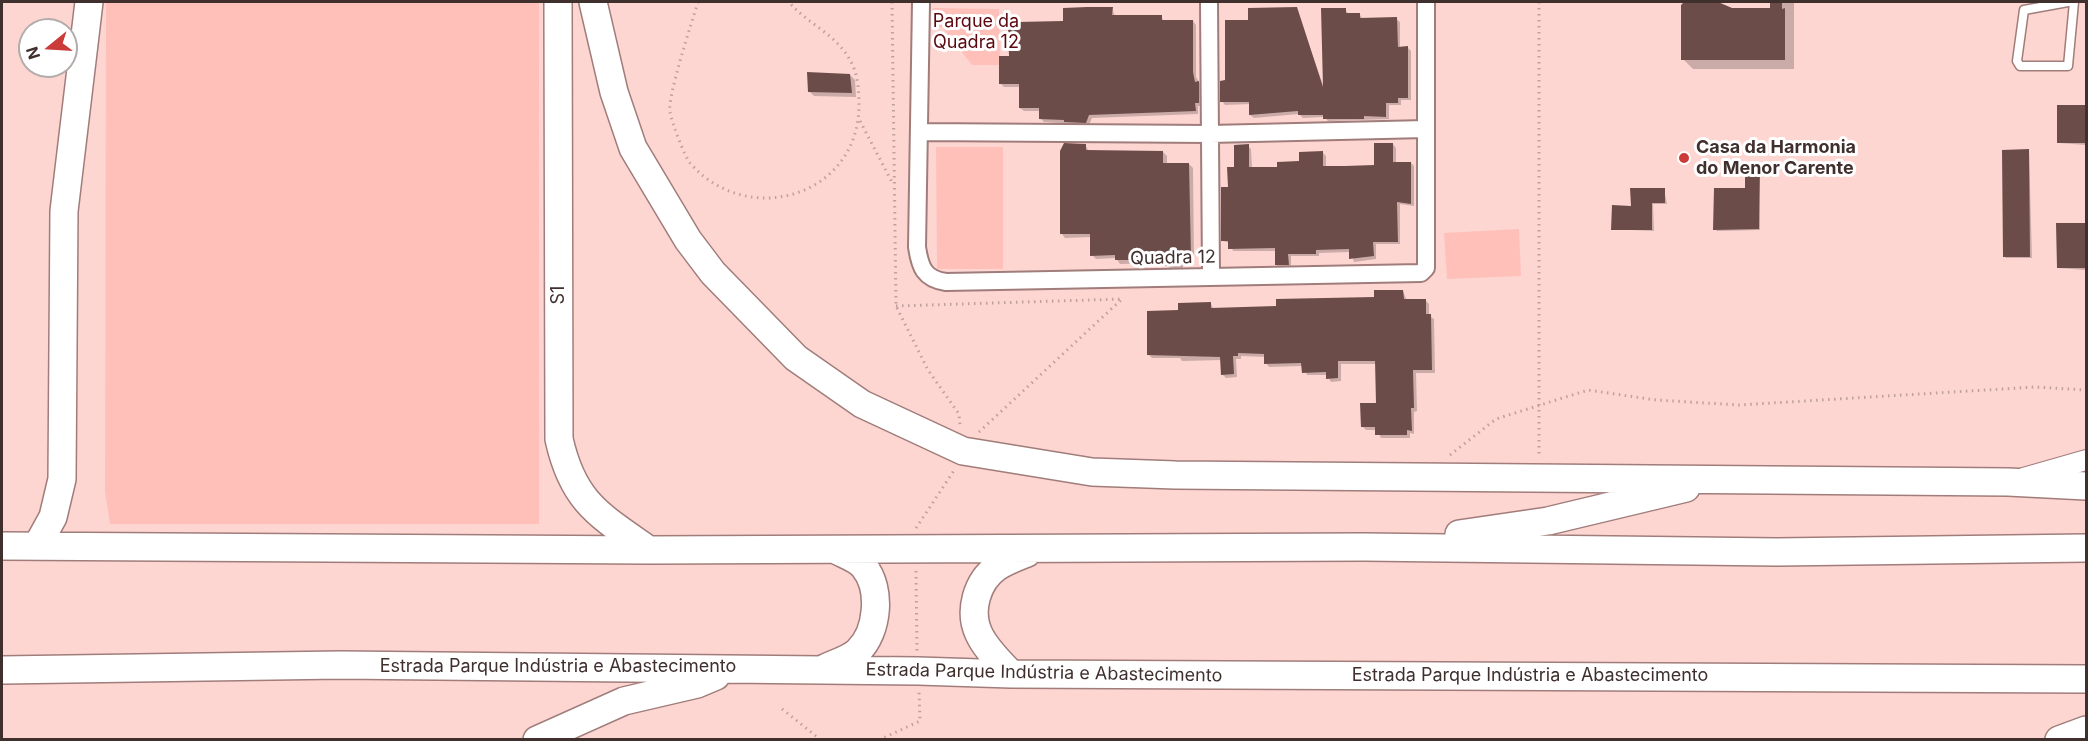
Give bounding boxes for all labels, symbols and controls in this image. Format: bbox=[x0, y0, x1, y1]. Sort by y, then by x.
park label: Parque da Quadra 12 bbox=[933, 11, 1019, 54]
north arrow bbox=[18, 18, 78, 78]
text: N bbox=[21, 44, 44, 62]
place label: Casa da Harmonia do Menor Carente bbox=[1696, 137, 1856, 180]
marker: Casa da Harmonia do Menor Carente bbox=[1677, 151, 1691, 165]
street label: Quadra 12 bbox=[1130, 246, 1216, 270]
street label: S1 bbox=[548, 286, 570, 304]
street label: Estrada Parque Indústria e Abastecimento bbox=[380, 656, 736, 678]
street label: Estrada Parque Indústria e Abastecimento bbox=[865, 659, 1223, 687]
street label: Estrada Parque Indústria e Abastecimento bbox=[1352, 665, 1708, 687]

